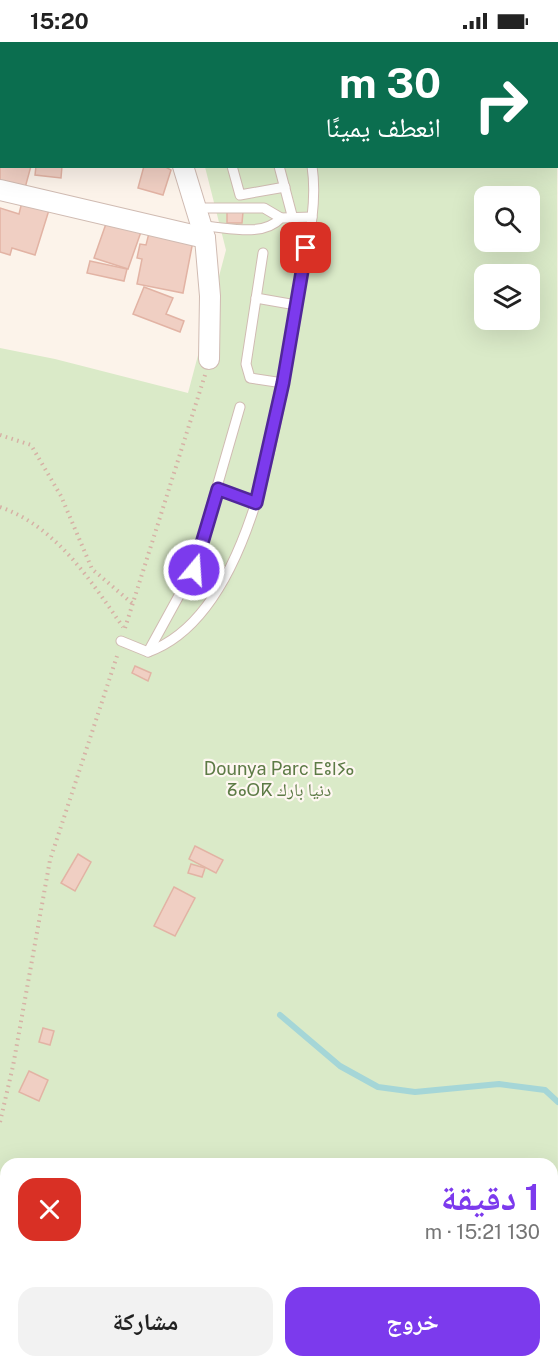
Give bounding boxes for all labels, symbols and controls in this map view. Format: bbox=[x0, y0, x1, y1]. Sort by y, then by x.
text: 15:20 bbox=[30, 8, 89, 34]
text: 30 m bbox=[339, 58, 441, 107]
icon: right bbox=[462, 66, 540, 144]
text: انعطف يمينًا bbox=[326, 111, 441, 143]
map controls bbox=[474, 186, 540, 330]
button: search bbox=[474, 186, 540, 252]
pin bbox=[280, 222, 331, 273]
icon: arrive bbox=[289, 231, 322, 264]
button: layers bbox=[474, 264, 540, 330]
position arrow bbox=[162, 538, 226, 602]
park label: Dounya Parc ⴹⵓⵏⵢⴰ ⵒⴰⵔⴽ دنيا بارك bbox=[204, 758, 354, 800]
text: 1 دقيقة bbox=[441, 1176, 540, 1218]
button: close bbox=[18, 1178, 81, 1241]
text: 130 m · 15:21 bbox=[425, 1220, 540, 1244]
button: مشاركة bbox=[18, 1287, 273, 1356]
button: خروج bbox=[285, 1287, 540, 1356]

